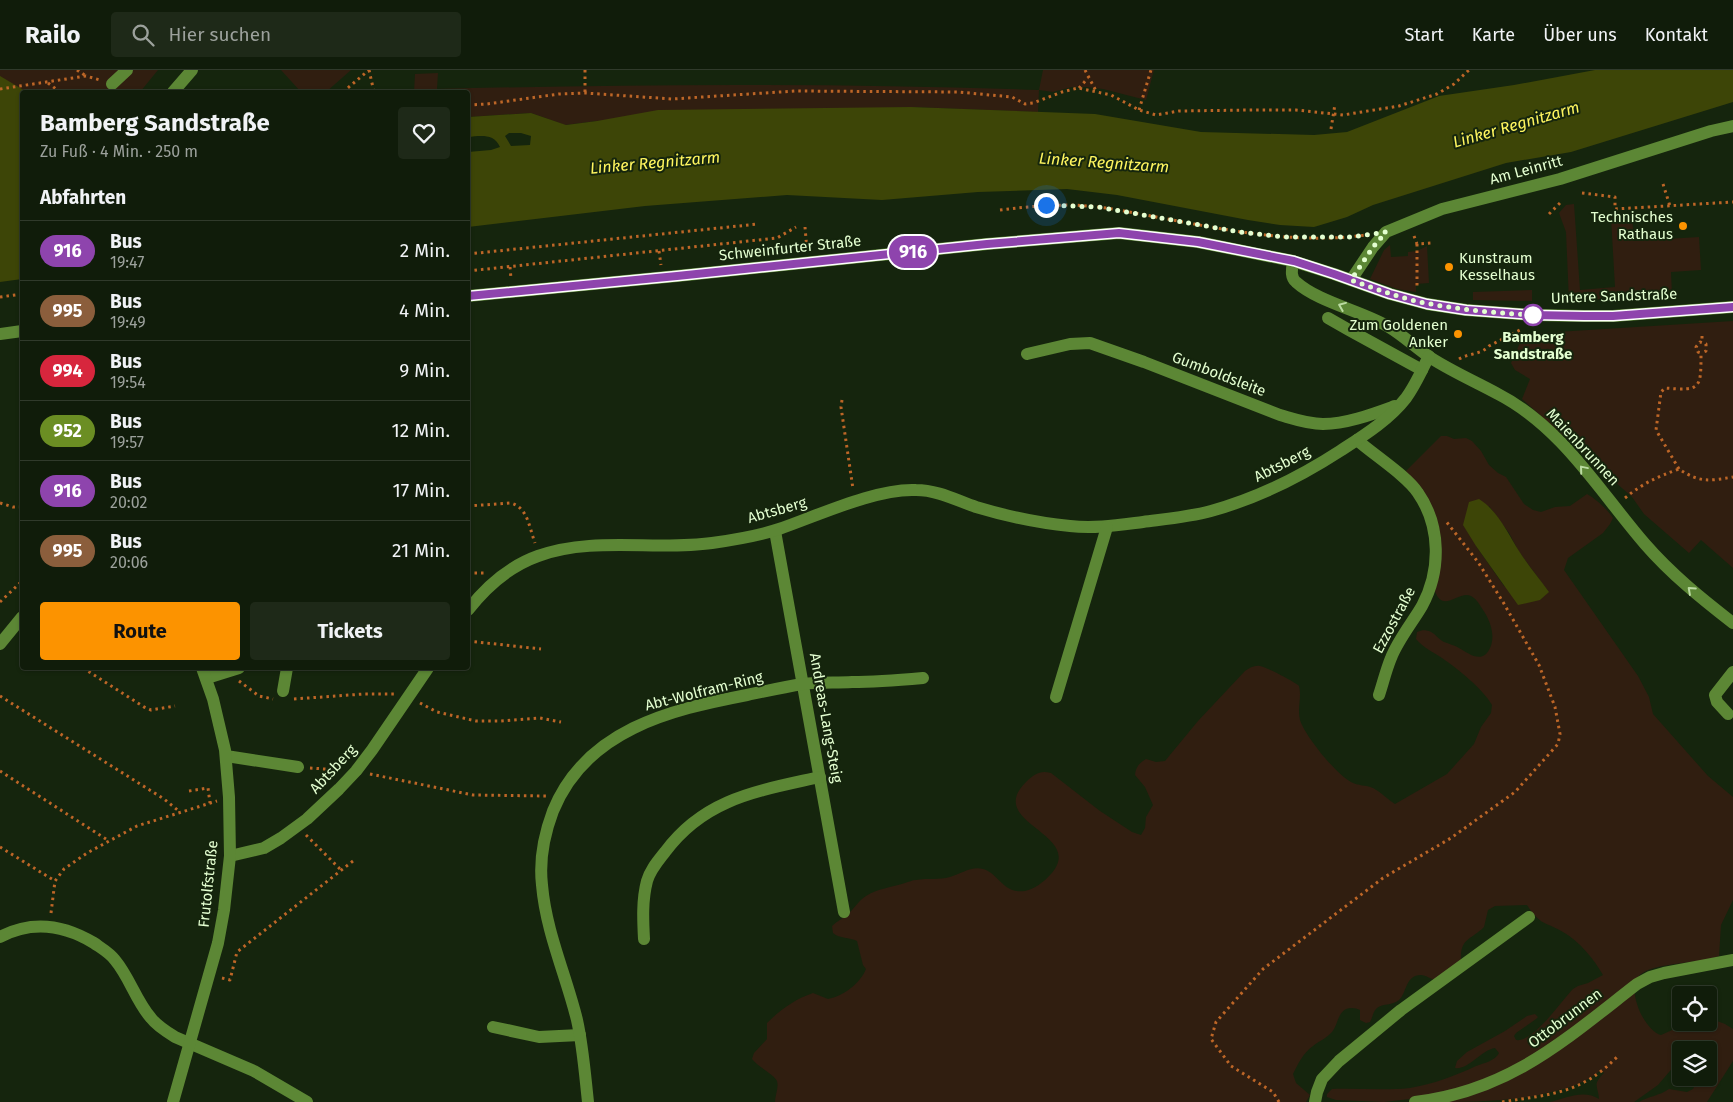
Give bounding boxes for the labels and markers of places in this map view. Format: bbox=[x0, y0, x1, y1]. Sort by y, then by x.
place label: Technisches Rathaus bbox=[1591, 208, 1673, 243]
marker: Technisches Rathaus bbox=[1677, 220, 1689, 232]
place label: Kunstraum Kesselhaus bbox=[1459, 249, 1535, 284]
marker: Kunstraum Kesselhaus bbox=[1443, 261, 1455, 273]
marker: Bamberg Sandstraße bbox=[1522, 304, 1544, 326]
place label: Zum Goldenen Anker bbox=[1349, 316, 1448, 351]
marker: Zum Goldenen Anker bbox=[1452, 328, 1464, 340]
place label: Bamberg Sandstraße bbox=[1494, 328, 1572, 363]

